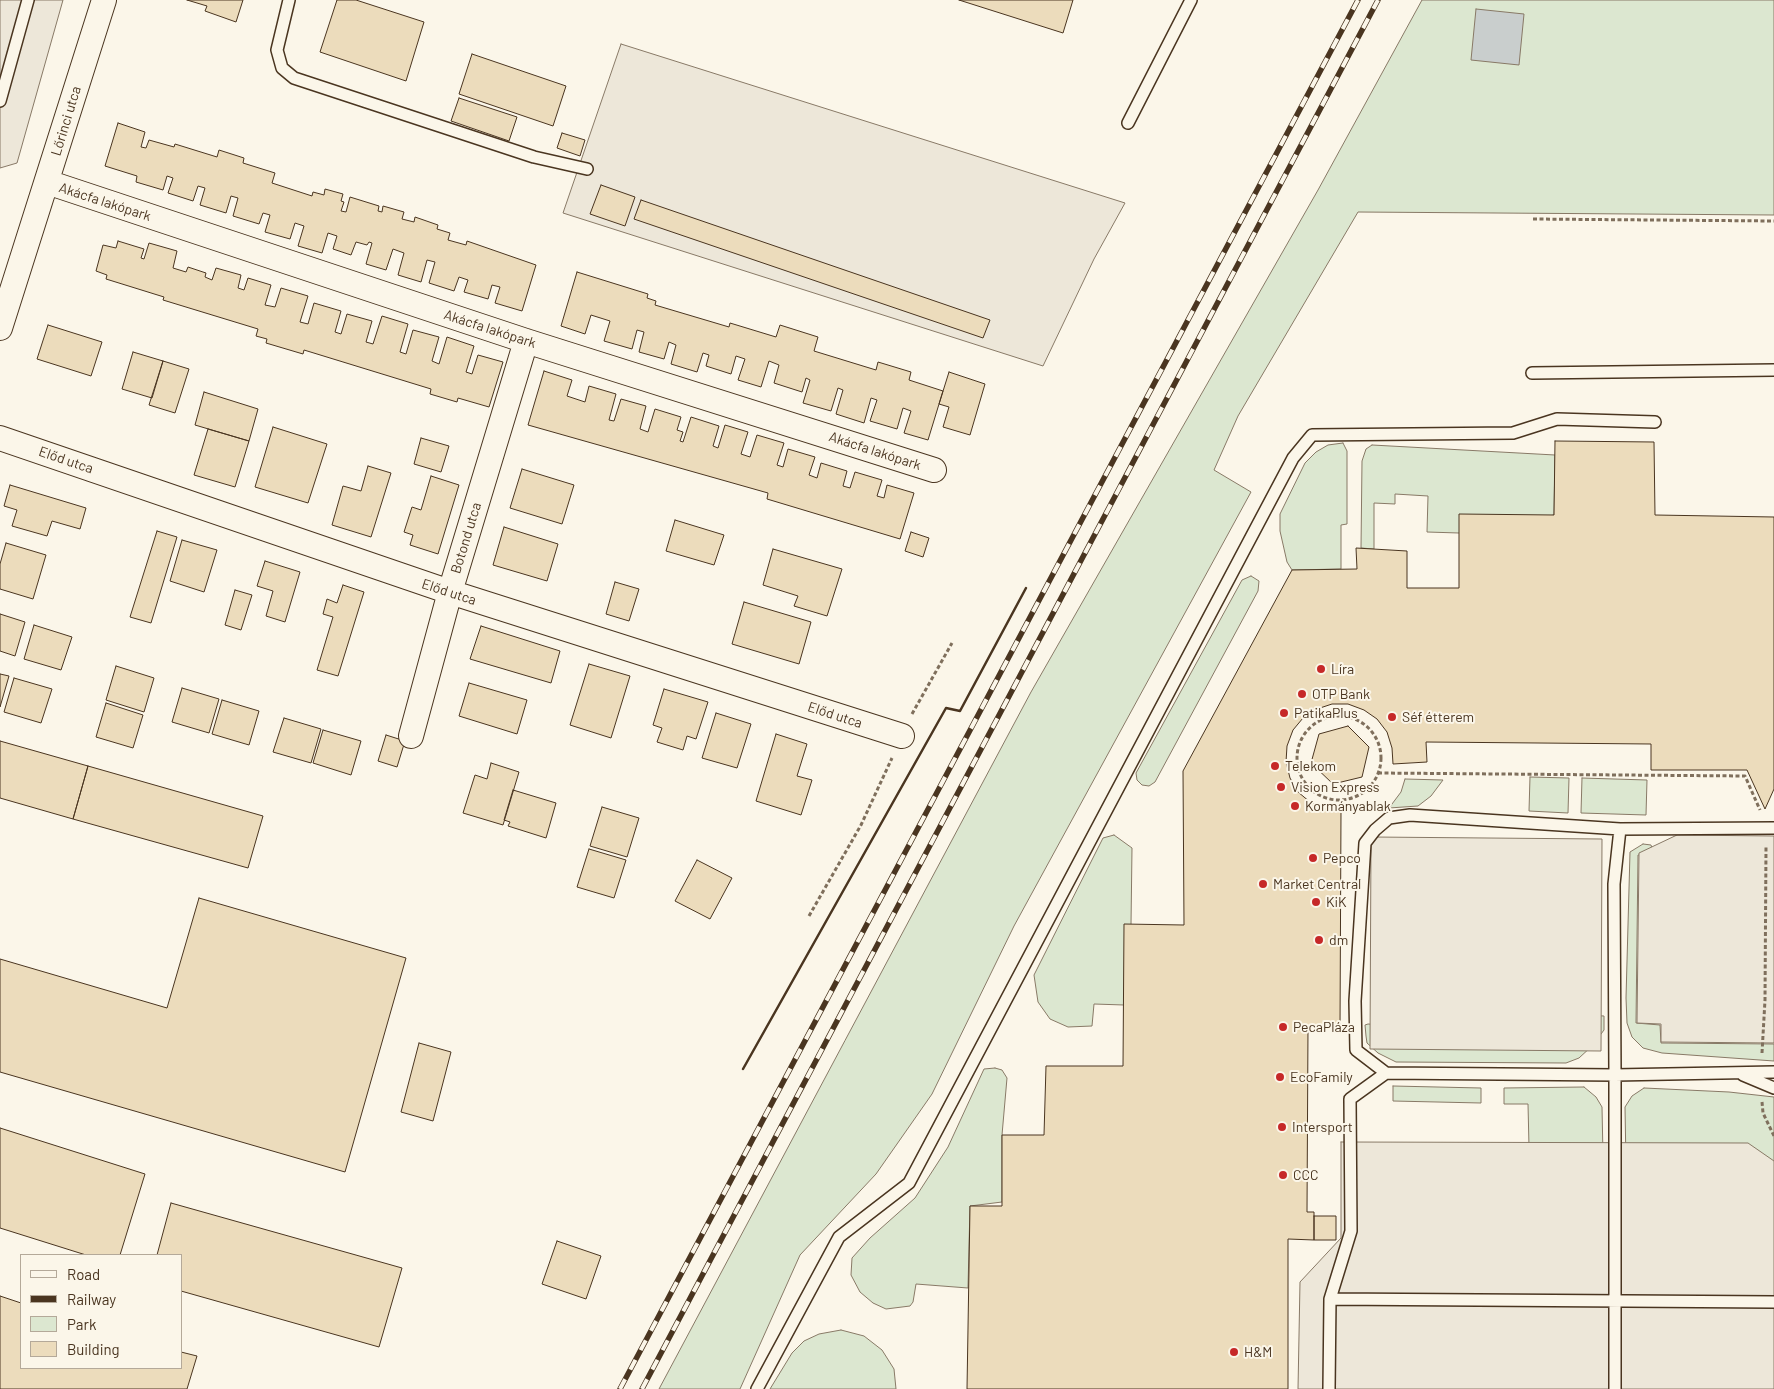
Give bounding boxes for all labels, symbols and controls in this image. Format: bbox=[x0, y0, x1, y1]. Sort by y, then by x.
street label: Lőrinci utca bbox=[47, 84, 85, 158]
street label: Akácfa lakópark bbox=[57, 179, 153, 225]
street label: Akácfa lakópark bbox=[442, 306, 538, 352]
street label: Akácfa lakópark bbox=[827, 428, 923, 474]
street label: Előd utca bbox=[37, 443, 95, 477]
street label: Botond utca bbox=[447, 500, 485, 576]
street label: Előd utca bbox=[420, 575, 478, 609]
place label: Líra bbox=[1331, 661, 1354, 677]
marker: Líra bbox=[1315, 663, 1327, 675]
place label: OTP Bank bbox=[1312, 686, 1370, 702]
marker: OTP Bank bbox=[1296, 688, 1308, 700]
street label: Előd utca bbox=[806, 698, 864, 732]
place label: PatikaPlus bbox=[1294, 705, 1358, 721]
marker: PatikaPlus bbox=[1278, 707, 1290, 719]
place label: Séf étterem bbox=[1402, 709, 1474, 725]
marker: Séf étterem bbox=[1386, 711, 1398, 723]
place label: Telekom bbox=[1285, 758, 1336, 774]
marker: Telekom bbox=[1269, 760, 1281, 772]
place label: Vision Express bbox=[1291, 779, 1380, 795]
marker: Vision Express bbox=[1275, 781, 1287, 793]
place label: Kormányablak bbox=[1305, 798, 1391, 814]
marker: Kormányablak bbox=[1289, 800, 1301, 812]
place label: Pepco bbox=[1323, 850, 1361, 866]
marker: Pepco bbox=[1307, 852, 1319, 864]
place label: Market Central bbox=[1273, 876, 1361, 892]
marker: Market Central bbox=[1257, 878, 1269, 890]
place label: KiK bbox=[1326, 894, 1347, 910]
marker: KiK bbox=[1310, 896, 1322, 908]
place label: dm bbox=[1329, 932, 1348, 948]
marker: dm bbox=[1313, 934, 1325, 946]
place label: PecaPláza bbox=[1293, 1019, 1355, 1035]
marker: PecaPláza bbox=[1277, 1021, 1289, 1033]
place label: EcoFamily bbox=[1290, 1069, 1353, 1085]
marker: EcoFamily bbox=[1274, 1071, 1286, 1083]
place label: Intersport bbox=[1292, 1119, 1353, 1135]
marker: Intersport bbox=[1276, 1121, 1288, 1133]
place label: CCC bbox=[1293, 1167, 1318, 1183]
marker: CCC bbox=[1277, 1169, 1289, 1181]
legend bbox=[20, 1254, 182, 1369]
text: Road bbox=[67, 1265, 100, 1283]
text: Railway bbox=[67, 1290, 116, 1308]
text: Park bbox=[67, 1315, 96, 1333]
text: Building bbox=[67, 1340, 120, 1358]
place label: H&M bbox=[1244, 1344, 1272, 1360]
marker: H&M bbox=[1228, 1346, 1240, 1358]

